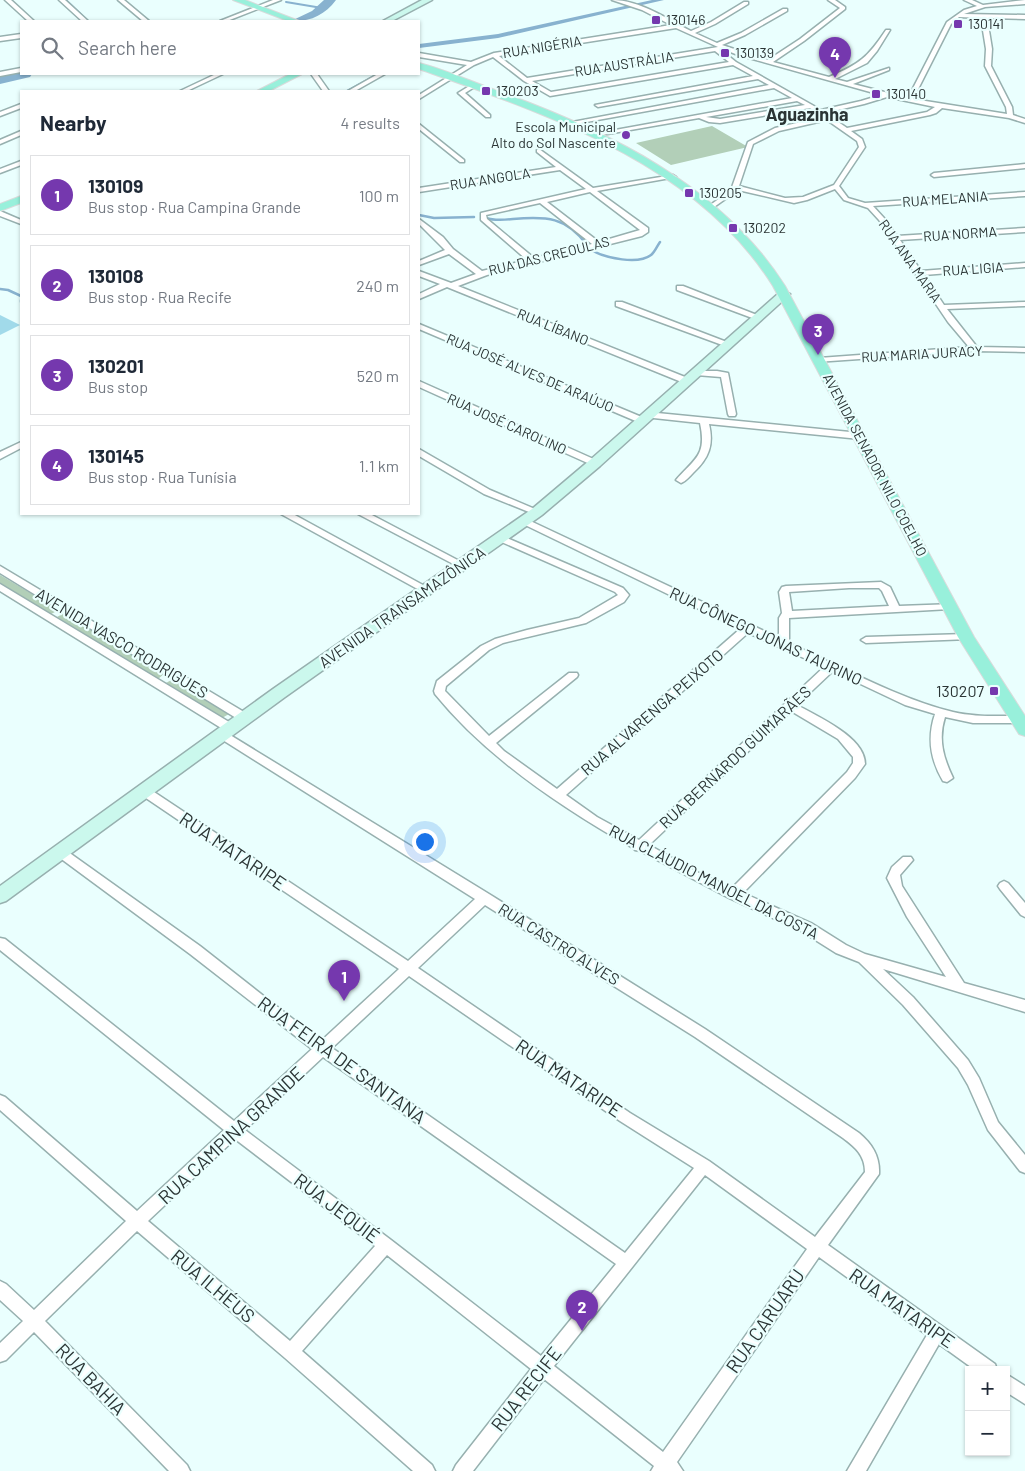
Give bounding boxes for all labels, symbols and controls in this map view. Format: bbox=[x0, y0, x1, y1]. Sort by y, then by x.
place label: 130146 bbox=[666, 11, 705, 28]
marker: 130146 bbox=[650, 14, 662, 26]
place label: 130141 bbox=[968, 15, 1004, 32]
marker: 130141 bbox=[952, 18, 964, 30]
search box bbox=[20, 20, 420, 75]
street label: RUA NIGÉRIA bbox=[501, 32, 583, 61]
icon: search bbox=[38, 34, 66, 62]
text: Search here bbox=[78, 36, 177, 59]
pin: 4 bbox=[819, 37, 851, 78]
place label: 130139 bbox=[735, 44, 774, 61]
street label: RUA AUSTRÁLIA bbox=[573, 47, 675, 80]
marker: 130139 bbox=[719, 47, 731, 59]
place label: 130203 bbox=[496, 82, 539, 99]
marker: 130203 bbox=[480, 85, 492, 97]
place label: 130140 bbox=[886, 85, 926, 102]
marker: 130140 bbox=[870, 88, 882, 100]
district label: Aguazinha bbox=[765, 103, 849, 125]
text: Nearby bbox=[40, 110, 106, 135]
text: 4 results bbox=[340, 113, 400, 132]
place label: Escola Municipal Alto do Sol Nascente bbox=[491, 118, 616, 151]
marker: Escola Municipal Alto do Sol Nascente bbox=[620, 129, 632, 141]
street label: RUA ANGOLA bbox=[449, 164, 532, 193]
text: 130109 bbox=[88, 174, 143, 197]
place label: 130205 bbox=[699, 184, 742, 201]
text: 1 bbox=[54, 186, 60, 205]
text: 100 m bbox=[359, 186, 399, 205]
marker: 130205 bbox=[683, 187, 695, 199]
street label: RUA MELANIA bbox=[902, 187, 989, 210]
text: Bus stop · Rua Campina Grande bbox=[88, 197, 301, 216]
street label: RUA ANA MARIA bbox=[876, 216, 946, 306]
place label: 130202 bbox=[743, 219, 786, 236]
marker: 130202 bbox=[727, 222, 739, 234]
street label: RUA NORMA bbox=[922, 222, 998, 245]
street label: RUA DAS CREOULAS bbox=[487, 232, 611, 279]
street label: RUA LIGIA bbox=[942, 258, 1005, 279]
text: 130108 bbox=[88, 264, 143, 287]
text: 2 bbox=[53, 276, 61, 295]
text: 240 m bbox=[356, 276, 399, 295]
text: Bus stop · Rua Recife bbox=[88, 287, 232, 306]
street label: RUA LÍBANO bbox=[515, 305, 591, 349]
pin: 3 bbox=[802, 314, 834, 355]
street label: RUA JOSÉ ALVES DE ARAÚJO bbox=[444, 330, 616, 416]
street label: RUA MARIA JURACY bbox=[861, 342, 983, 365]
text: 130201 bbox=[88, 354, 144, 377]
text: 3 bbox=[53, 366, 61, 385]
text: 520 m bbox=[357, 366, 399, 385]
street label: AVENIDA SENADOR NILO COELHO bbox=[820, 371, 931, 559]
text: Bus stop bbox=[88, 377, 148, 396]
street label: RUA JOSÉ CAROLINO bbox=[445, 390, 570, 458]
text: 130145 bbox=[88, 444, 144, 467]
text: 4 bbox=[52, 456, 62, 475]
text: 1.1 km bbox=[359, 456, 399, 475]
text: Bus stop · Rua Tunísia bbox=[88, 467, 237, 486]
street label: AVENIDA TRANSAMAZÔNICA bbox=[315, 542, 489, 671]
street label: RUA CÔNEGO JONAS TAURINO bbox=[667, 583, 865, 689]
street label: AVENIDA VASCO RODRIGUES bbox=[33, 584, 212, 702]
street label: RUA ALVARENGA PEIXOTO bbox=[577, 645, 727, 779]
street label: RUA BERNARDO GUIMARÃES bbox=[655, 681, 814, 832]
place label: 130207 bbox=[936, 681, 984, 700]
marker: 130207 bbox=[988, 685, 1000, 697]
street label: RUA MATARIPE bbox=[176, 806, 291, 895]
street label: RUA CLÁUDIO MANOEL DA COSTA bbox=[606, 820, 822, 943]
your location bbox=[412, 829, 438, 855]
street label: RUA CASTRO ALVES bbox=[495, 899, 623, 989]
pin: 1 bbox=[328, 960, 360, 1001]
street label: RUA FEIRA DE SANTANA bbox=[254, 991, 431, 1128]
street label: RUA MATARIPE bbox=[512, 1033, 627, 1122]
street label: RUA CAMPINA GRANDE bbox=[153, 1061, 309, 1208]
street label: RUA JEQUIÉ bbox=[290, 1168, 385, 1247]
street label: RUA ILHÉUS bbox=[167, 1244, 260, 1327]
street label: RUA MATARIPE bbox=[845, 1263, 959, 1352]
street label: RUA CARUARU bbox=[720, 1264, 809, 1377]
pin: 2 bbox=[566, 1290, 598, 1331]
street label: RUA BAHIA bbox=[51, 1338, 131, 1419]
street label: RUA RECIFE bbox=[485, 1342, 566, 1436]
map controls bbox=[965, 1366, 1010, 1456]
button: + bbox=[965, 1366, 1010, 1411]
button: − bbox=[965, 1411, 1010, 1456]

